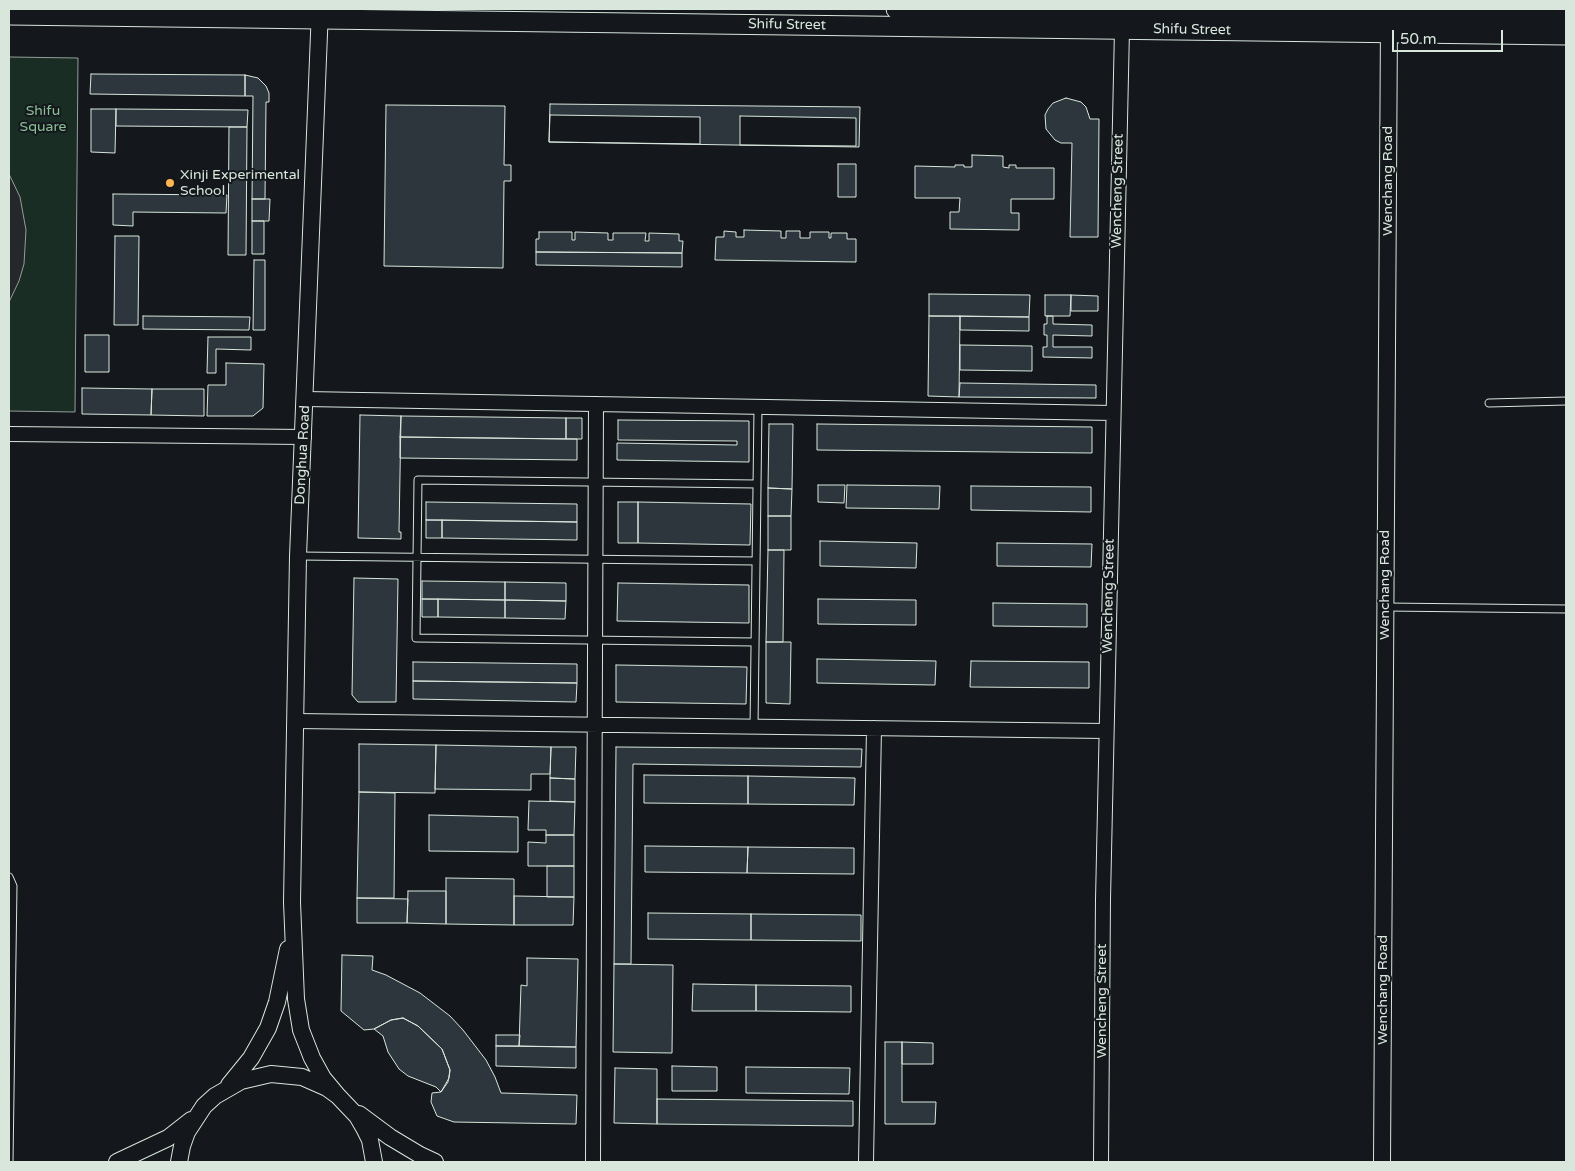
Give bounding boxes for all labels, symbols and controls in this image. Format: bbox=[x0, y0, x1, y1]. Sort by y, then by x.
street label: Shifu Street bbox=[748, 16, 826, 34]
scale bar bbox=[1395, 20, 1506, 52]
street label: Shifu Street bbox=[1153, 21, 1231, 39]
text: 50 m bbox=[1400, 30, 1437, 48]
park label: Shifu Square bbox=[20, 103, 66, 136]
street label: Wenchang Road bbox=[1380, 126, 1396, 236]
street label: Wencheng Street bbox=[1109, 133, 1127, 249]
place label: Xinji Experimental School bbox=[180, 167, 300, 200]
marker: Xinji Experimental School bbox=[164, 177, 176, 189]
street label: Donghua Road bbox=[292, 405, 314, 505]
street label: Wenchang Road bbox=[1377, 530, 1393, 640]
street label: Wencheng Street bbox=[1100, 538, 1118, 654]
street label: Wenchang Road bbox=[1375, 935, 1391, 1045]
street label: Wencheng Street bbox=[1094, 944, 1110, 1058]

